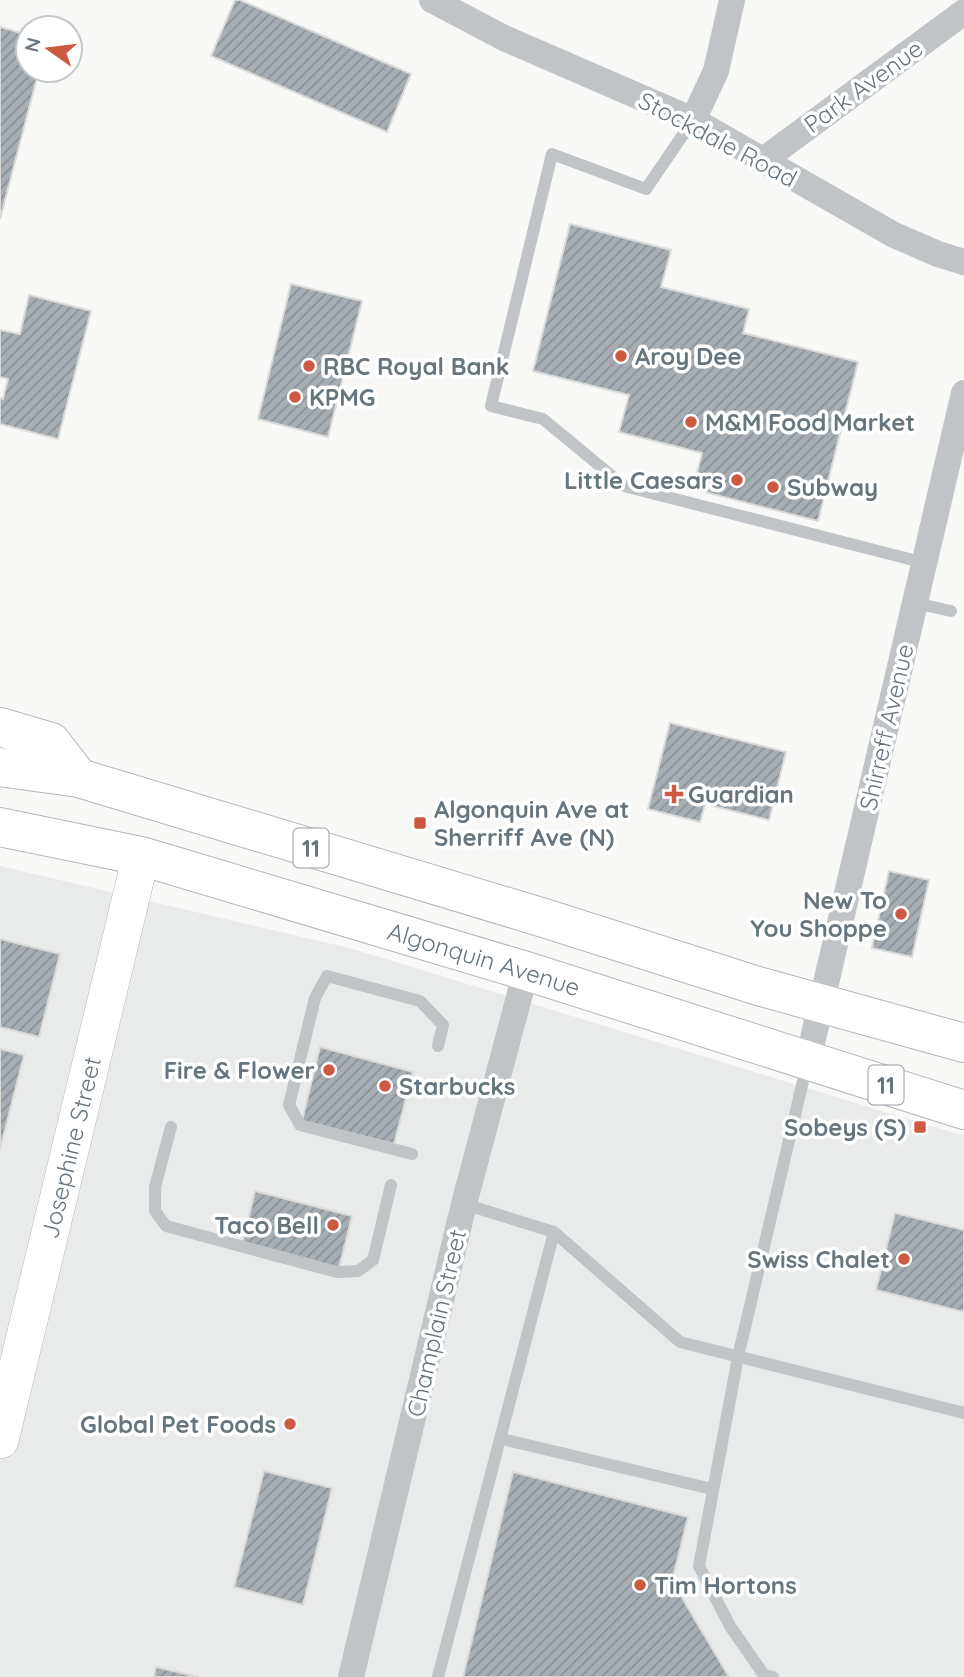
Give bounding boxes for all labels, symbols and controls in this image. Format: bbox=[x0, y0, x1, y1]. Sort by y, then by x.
north arrow bbox=[14, 14, 84, 84]
street label: Park Avenue bbox=[798, 33, 928, 139]
text: N bbox=[19, 35, 46, 55]
street label: Stockdale Road bbox=[634, 85, 802, 193]
place label: Aroy Dee bbox=[635, 341, 742, 371]
marker: Aroy Dee bbox=[613, 348, 629, 364]
place label: RBC Royal Bank bbox=[323, 351, 509, 381]
marker: RBC Royal Bank bbox=[301, 358, 317, 374]
place label: KPMG bbox=[309, 382, 376, 412]
marker: KPMG bbox=[287, 389, 303, 405]
place label: M&M Food Market bbox=[705, 407, 915, 437]
marker: M&M Food Market bbox=[683, 414, 699, 430]
place label: Little Caesars bbox=[564, 465, 723, 495]
marker: Little Caesars bbox=[729, 472, 745, 488]
place label: Subway bbox=[787, 472, 878, 502]
marker: Subway bbox=[765, 479, 781, 495]
street label: Shirreff Avenue bbox=[852, 641, 920, 813]
place label: Guardian bbox=[688, 779, 794, 809]
marker: Guardian bbox=[666, 786, 682, 802]
place label: Algonquin Ave at Sherriff Ave (N) bbox=[434, 794, 629, 852]
marker: Algonquin Ave at Sherriff Ave (N) bbox=[412, 815, 428, 831]
road number: 11 bbox=[294, 828, 328, 868]
place label: New To You Shoppe bbox=[750, 885, 887, 943]
marker: New To You Shoppe bbox=[893, 906, 909, 922]
street label: Algonquin Avenue bbox=[384, 916, 584, 1002]
street label: Josephine Street bbox=[34, 1053, 107, 1241]
place label: Fire & Flower bbox=[164, 1055, 315, 1085]
marker: Fire & Flower bbox=[321, 1062, 337, 1078]
road number: 11 bbox=[868, 1066, 903, 1104]
place label: Starbucks bbox=[399, 1071, 515, 1101]
marker: Starbucks bbox=[377, 1078, 393, 1094]
place label: Sobeys (S) bbox=[784, 1112, 906, 1142]
marker: Sobeys (S) bbox=[912, 1119, 928, 1135]
place label: Taco Bell bbox=[214, 1210, 319, 1240]
marker: Taco Bell bbox=[325, 1217, 341, 1233]
street label: Champlain Street bbox=[400, 1226, 472, 1420]
place label: Swiss Chalet bbox=[747, 1244, 890, 1274]
marker: Swiss Chalet bbox=[896, 1251, 912, 1267]
place label: Global Pet Foods bbox=[80, 1409, 276, 1439]
marker: Global Pet Foods bbox=[282, 1416, 298, 1432]
place label: Tim Hortons bbox=[654, 1570, 797, 1600]
marker: Tim Hortons bbox=[632, 1577, 648, 1593]

